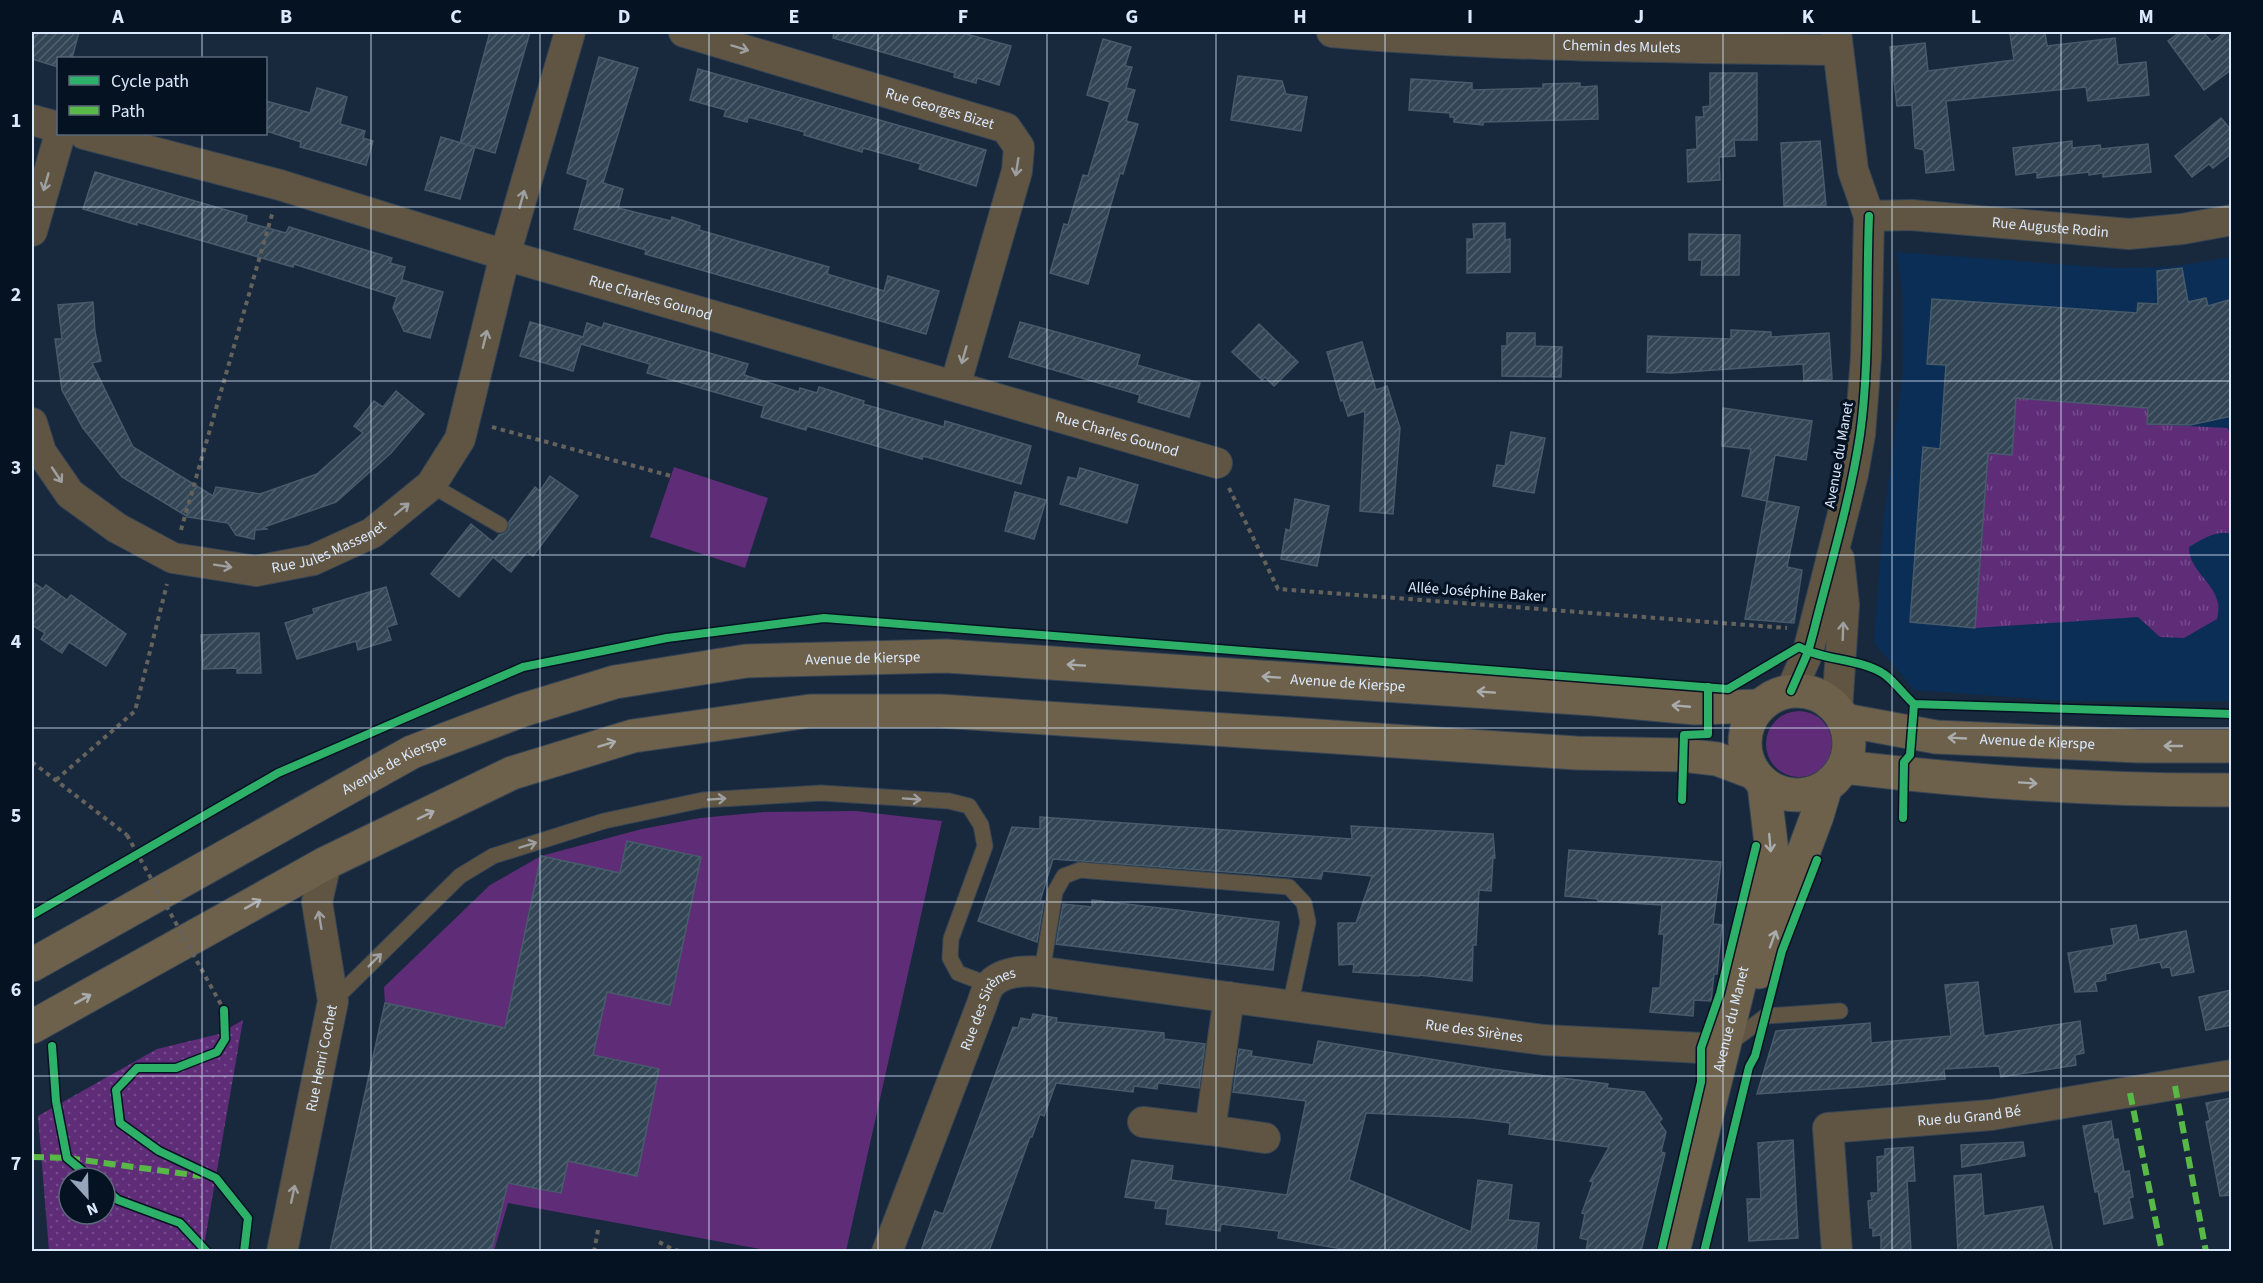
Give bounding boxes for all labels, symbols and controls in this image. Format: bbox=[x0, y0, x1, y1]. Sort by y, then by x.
text: A bbox=[111, 3, 124, 31]
text: B bbox=[280, 3, 292, 31]
text: C bbox=[450, 3, 462, 31]
text: D bbox=[618, 3, 630, 31]
text: E bbox=[789, 3, 799, 31]
text: F bbox=[958, 3, 968, 31]
text: G bbox=[1126, 3, 1138, 31]
text: H bbox=[1293, 3, 1307, 31]
text: I bbox=[1467, 3, 1473, 31]
text: J bbox=[1634, 3, 1644, 31]
text: K bbox=[1802, 3, 1815, 31]
text: L bbox=[1971, 3, 1981, 31]
text: M bbox=[2138, 3, 2154, 31]
street label: Chemin des Mulets bbox=[1562, 34, 1681, 58]
one-way arrow bbox=[730, 43, 749, 54]
legend bbox=[57, 57, 267, 135]
text: Cycle path bbox=[111, 69, 189, 94]
street label: Rue Georges Bizet bbox=[883, 82, 997, 134]
text: Path bbox=[111, 99, 145, 124]
text: 1 bbox=[11, 107, 21, 135]
one-way arrow bbox=[1011, 157, 1022, 177]
one-way arrow bbox=[40, 173, 51, 192]
one-way arrow bbox=[516, 190, 528, 209]
street label: Rue Auguste Rodin bbox=[1991, 212, 2110, 243]
street label: Rue Charles Gounod bbox=[587, 270, 715, 326]
text: 2 bbox=[11, 281, 21, 309]
one-way arrow bbox=[479, 330, 491, 349]
one-way arrow bbox=[958, 345, 969, 364]
street label: Avenue du Manet bbox=[1819, 400, 1859, 510]
street label: Rue Charles Gounod bbox=[1053, 406, 1181, 462]
text: 3 bbox=[11, 454, 21, 482]
one-way arrow bbox=[51, 466, 63, 483]
one-way arrow bbox=[393, 503, 409, 516]
street label: Rue Jules Massenet bbox=[270, 515, 390, 578]
one-way arrow bbox=[212, 560, 232, 571]
street label: Allée Joséphine Baker bbox=[1408, 577, 1547, 607]
one-way arrow bbox=[1837, 621, 1849, 641]
text: 4 bbox=[11, 628, 22, 656]
street label: Avenue de Kierspe bbox=[805, 646, 921, 670]
one-way arrow bbox=[1067, 659, 1087, 670]
street label: Avenue de Kierspe bbox=[1290, 668, 1406, 697]
one-way arrow bbox=[1261, 672, 1281, 683]
one-way arrow bbox=[1477, 686, 1497, 697]
one-way arrow bbox=[1671, 700, 1691, 711]
street label: Avenue de Kierspe bbox=[1979, 728, 2095, 755]
street label: Avenue de Kierspe bbox=[338, 729, 449, 800]
one-way arrow bbox=[1948, 733, 1968, 744]
one-way arrow bbox=[597, 738, 616, 749]
one-way arrow bbox=[2164, 740, 2184, 752]
one-way arrow bbox=[2018, 778, 2037, 789]
one-way arrow bbox=[707, 794, 727, 805]
one-way arrow bbox=[901, 794, 921, 805]
text: 5 bbox=[11, 802, 21, 830]
one-way arrow bbox=[417, 808, 435, 820]
one-way arrow bbox=[1765, 833, 1776, 852]
one-way arrow bbox=[518, 839, 537, 850]
one-way arrow bbox=[244, 898, 261, 910]
one-way arrow bbox=[314, 911, 325, 931]
one-way arrow bbox=[1768, 930, 1779, 949]
one-way arrow bbox=[368, 953, 383, 967]
street label: Rue des Sirènes bbox=[955, 962, 1018, 1053]
street label: Avenue du Manet bbox=[1708, 964, 1754, 1074]
text: 6 bbox=[11, 976, 21, 1004]
one-way arrow bbox=[73, 993, 91, 1004]
street label: Rue Henri Cochet bbox=[300, 1003, 343, 1113]
street label: Rue des Sirènes bbox=[1424, 1014, 1524, 1048]
street label: Rue du Grand Bé bbox=[1916, 1100, 2023, 1131]
text: 7 bbox=[11, 1150, 21, 1178]
north arrow bbox=[57, 1166, 117, 1226]
one-way arrow bbox=[288, 1185, 300, 1204]
text: N bbox=[83, 1197, 101, 1221]

